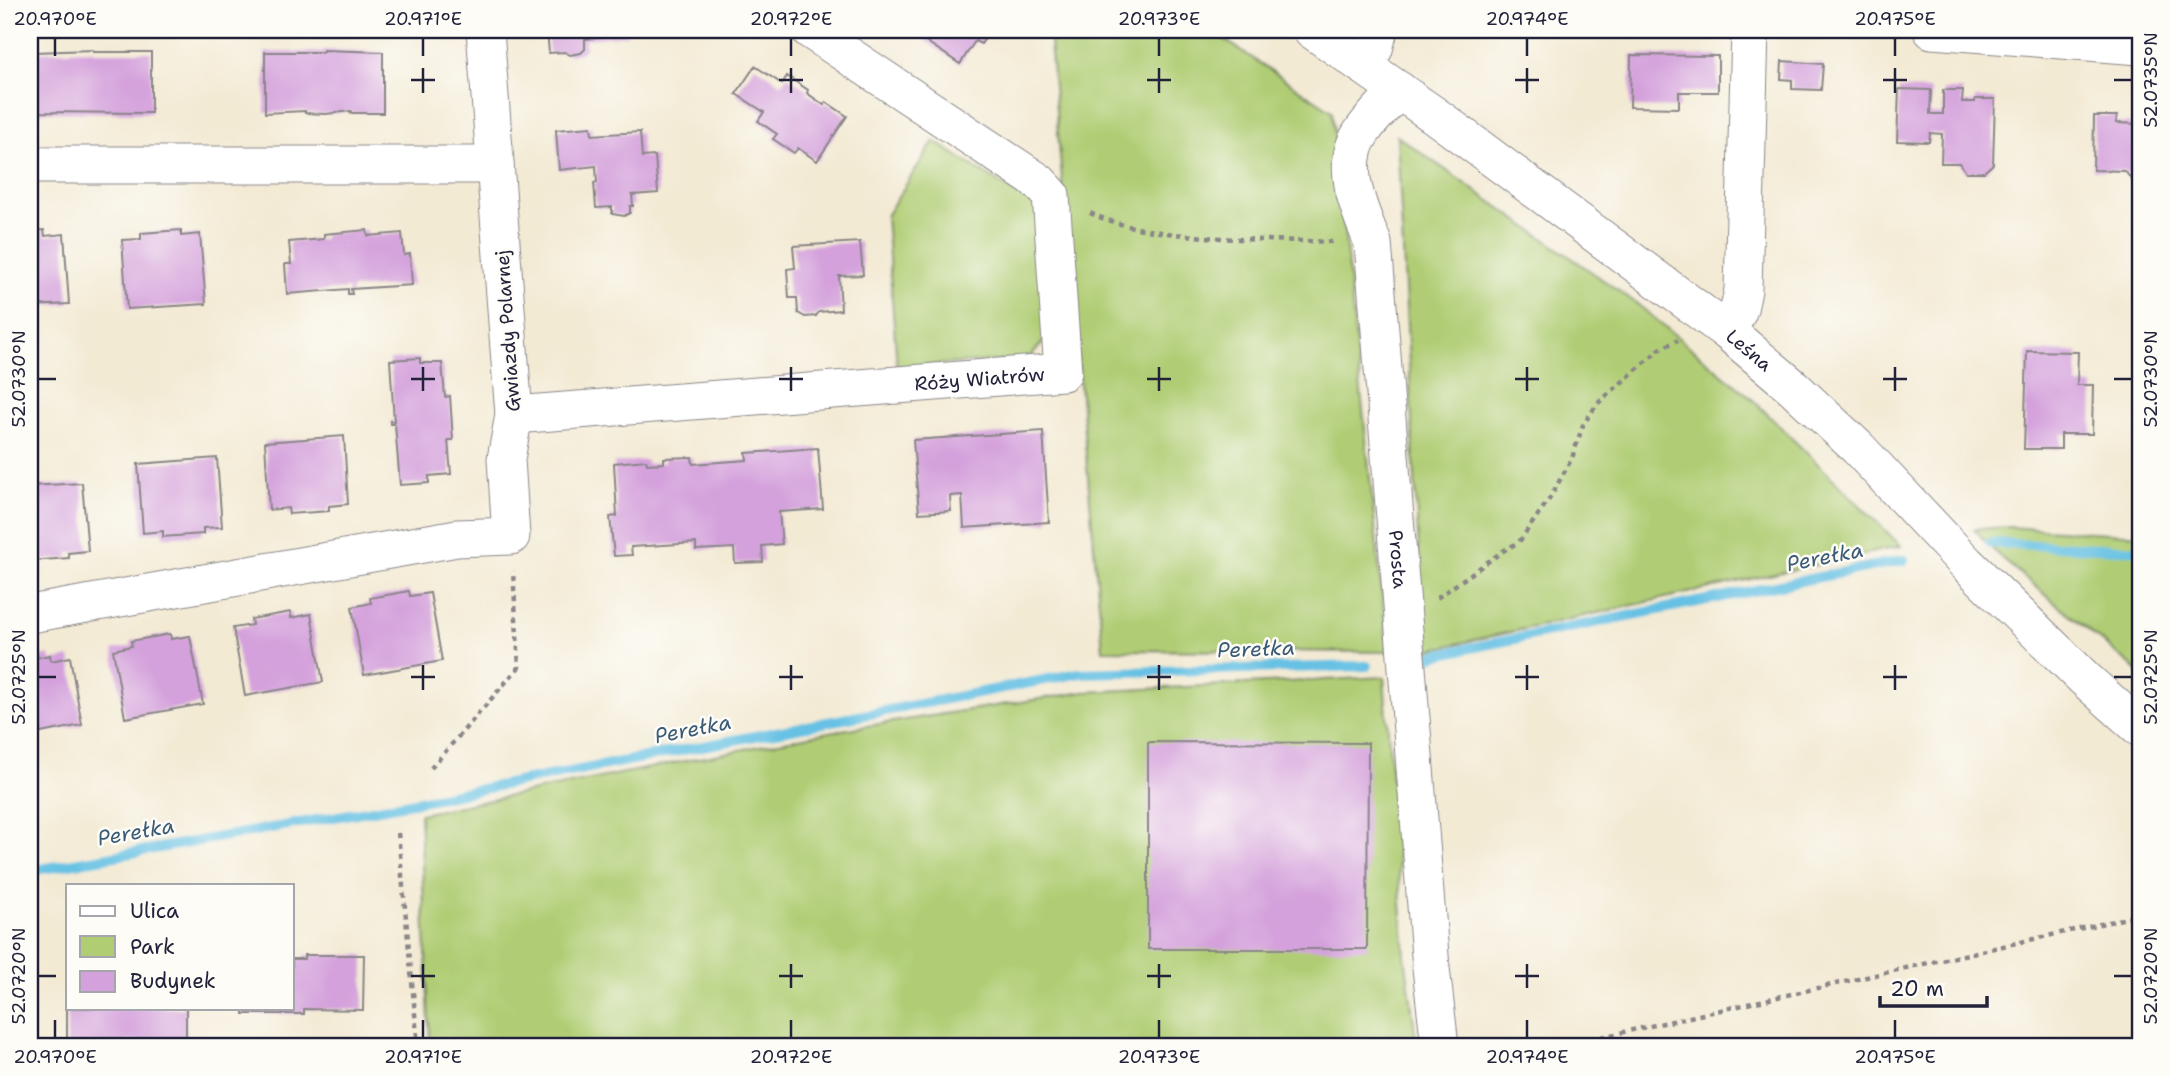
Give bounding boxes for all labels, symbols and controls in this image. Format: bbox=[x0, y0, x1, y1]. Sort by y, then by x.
text: 20.970°E bbox=[13, 7, 97, 31]
text: 20.971°E bbox=[384, 7, 462, 31]
text: 20.972°E bbox=[750, 7, 832, 31]
text: 20.973°E bbox=[1118, 7, 1200, 31]
text: 20.974°E bbox=[1485, 7, 1569, 31]
text: 20.975°E bbox=[1854, 7, 1936, 31]
text: 52.0735°N bbox=[2139, 32, 2163, 128]
street label: Gwiazdy Polarnej bbox=[489, 249, 526, 413]
street label: Leśna bbox=[1721, 324, 1777, 377]
text: 52.0730°N bbox=[7, 330, 31, 428]
text: 52.0730°N bbox=[2139, 330, 2163, 428]
street label: Róży Wiatrów bbox=[913, 361, 1046, 397]
street label: Prosta bbox=[1383, 529, 1413, 590]
water label: Perełka bbox=[1784, 536, 1866, 578]
text: 52.0725°N bbox=[7, 629, 31, 725]
text: 52.0725°N bbox=[2139, 629, 2163, 725]
water label: Perełka bbox=[1217, 634, 1295, 664]
water label: Perełka bbox=[652, 708, 734, 750]
water label: Perełka bbox=[95, 811, 177, 853]
legend bbox=[66, 884, 294, 1010]
text: Ulica bbox=[130, 897, 179, 925]
text: 52.0720°N bbox=[7, 928, 31, 1024]
text: 52.0720°N bbox=[2139, 928, 2163, 1024]
text: Park bbox=[130, 933, 175, 961]
scale bar bbox=[1880, 964, 1986, 1008]
text: Budynek bbox=[130, 967, 216, 995]
text: 20 m bbox=[1890, 975, 1944, 1003]
text: 20.970°E bbox=[13, 1045, 97, 1069]
text: 20.971°E bbox=[384, 1045, 462, 1069]
text: 20.972°E bbox=[750, 1045, 832, 1069]
text: 20.973°E bbox=[1118, 1045, 1200, 1069]
text: 20.974°E bbox=[1485, 1045, 1569, 1069]
text: 20.975°E bbox=[1854, 1045, 1936, 1069]

